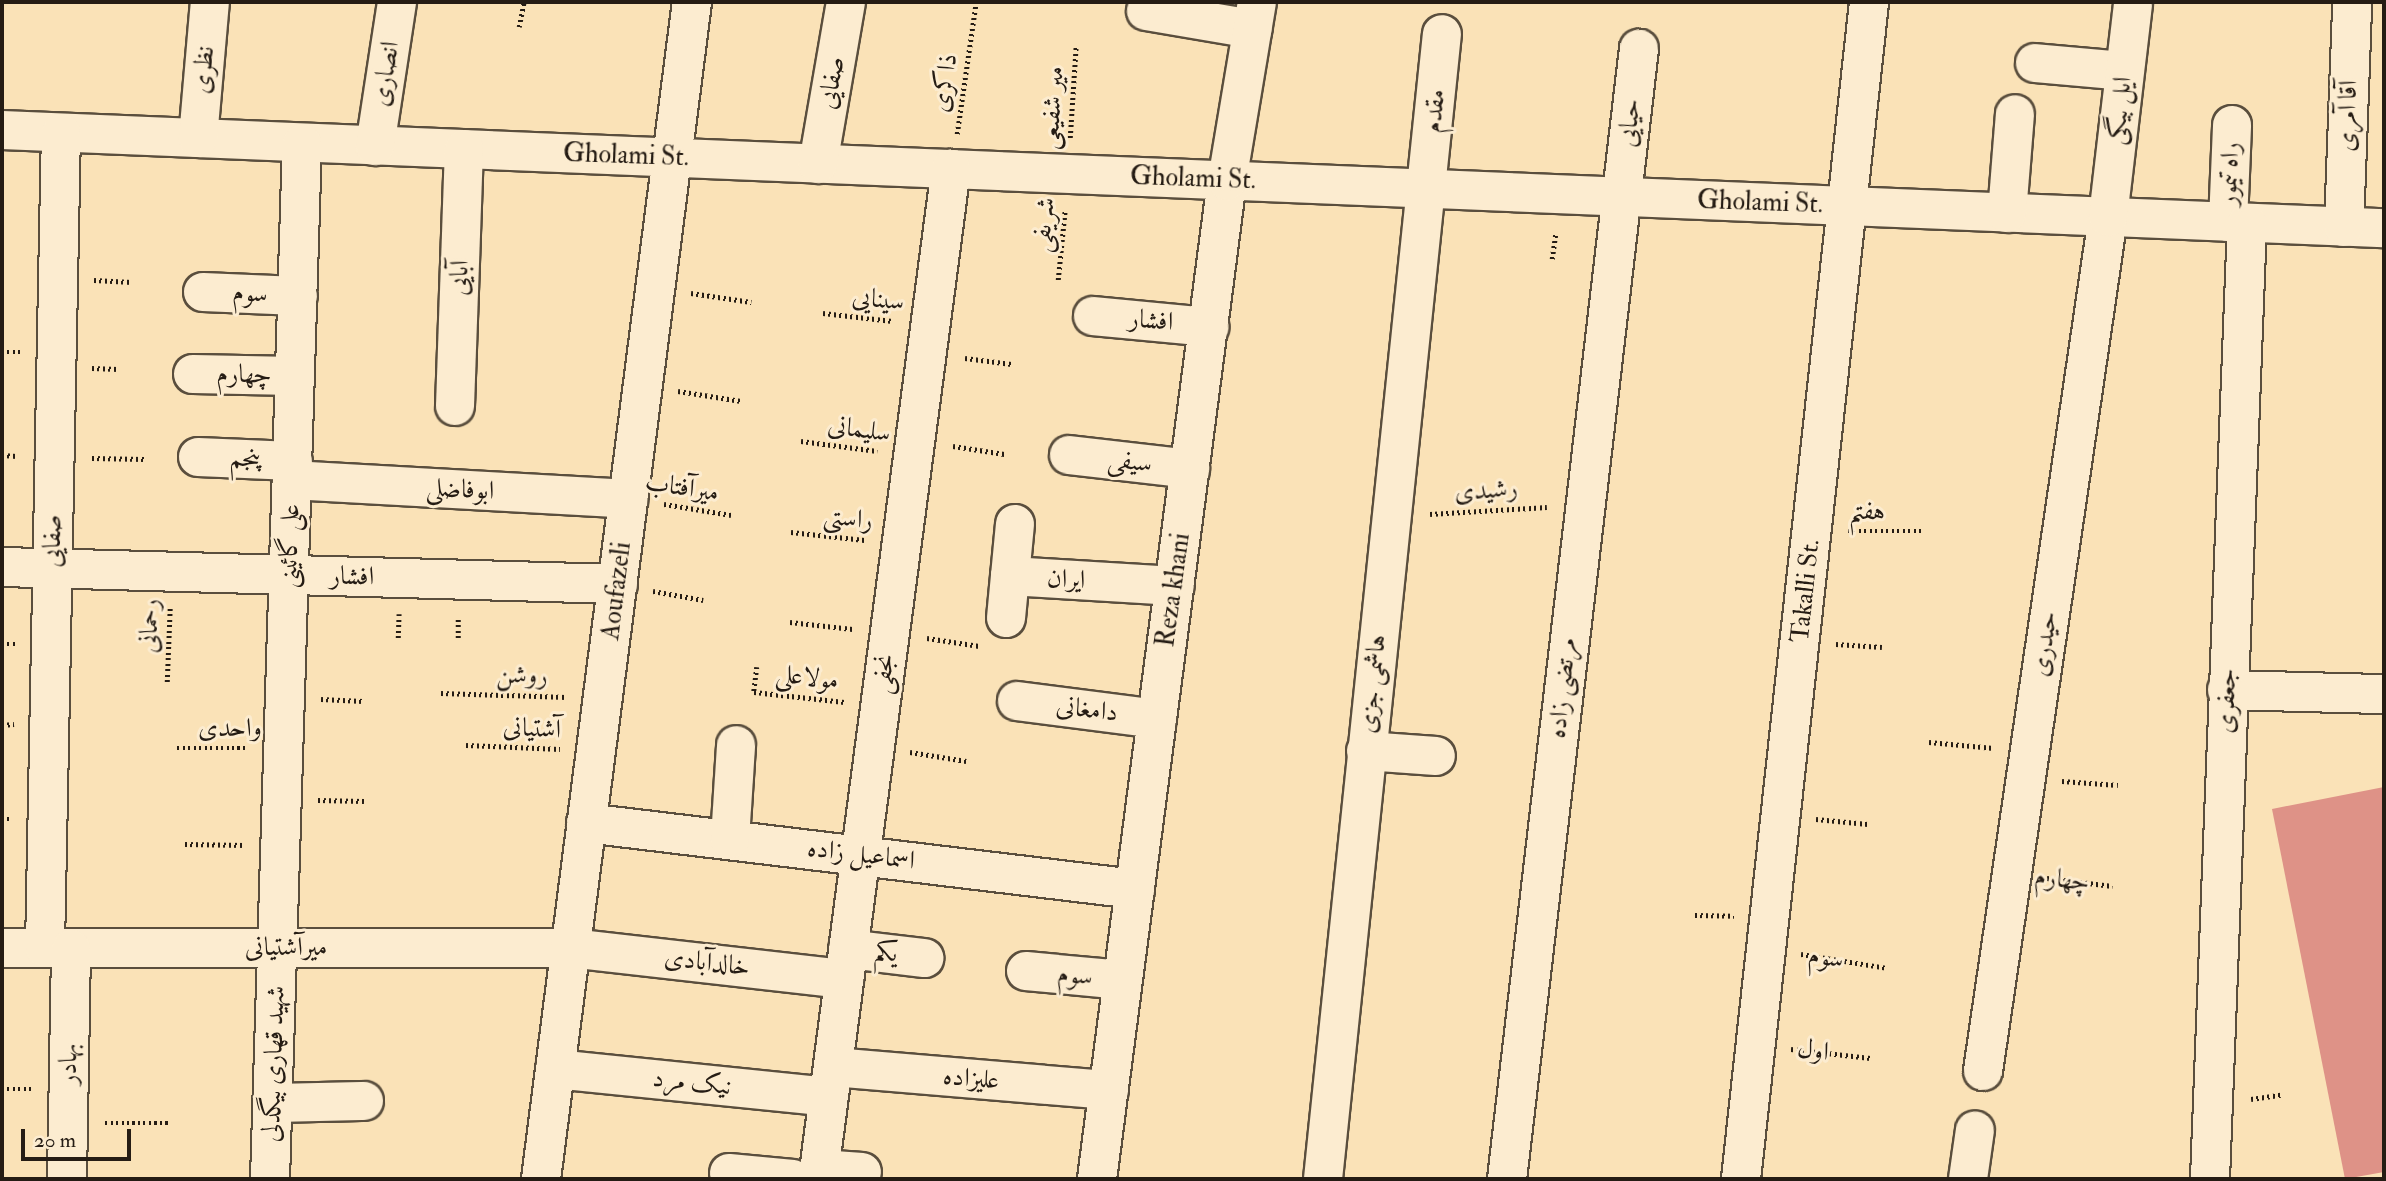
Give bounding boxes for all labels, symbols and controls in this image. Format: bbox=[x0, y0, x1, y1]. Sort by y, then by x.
street label: انصاری bbox=[365, 39, 407, 109]
street label: نظری bbox=[186, 45, 222, 95]
street label: ذاکری bbox=[925, 51, 965, 115]
street label: صفایی bbox=[812, 54, 852, 112]
street label: میر شفیعی bbox=[1035, 65, 1071, 151]
street label: ایل بیگی bbox=[2101, 75, 2139, 147]
street label: آقا آمری bbox=[2331, 80, 2365, 152]
street label: مقدم bbox=[1417, 88, 1453, 134]
street label: حیایی bbox=[1612, 97, 1648, 149]
street label: Gholami St. bbox=[563, 138, 689, 174]
street label: راه تیمور bbox=[2213, 141, 2247, 207]
street label: Gholami St. bbox=[1130, 161, 1256, 197]
street label: Gholami St. bbox=[1697, 185, 1823, 221]
street label: شریفی bbox=[1026, 196, 1062, 254]
street label: آبایی bbox=[444, 260, 476, 296]
street label: سوم bbox=[231, 277, 269, 311]
street label: سینایی bbox=[850, 282, 906, 318]
street label: افشار bbox=[1128, 304, 1174, 338]
street label: چهارم bbox=[216, 359, 272, 391]
street label: سلیمانی bbox=[825, 410, 893, 450]
street label: پنجم bbox=[229, 443, 261, 475]
street label: سیفی bbox=[1106, 444, 1154, 480]
street label: میرآفتاب bbox=[643, 467, 721, 509]
street label: ابوفاضلی bbox=[425, 473, 495, 507]
street label: رشیدی bbox=[1453, 473, 1519, 509]
street label: هفتم bbox=[1849, 496, 1885, 528]
street label: راستی bbox=[822, 501, 874, 537]
street label: علی گائینی bbox=[273, 503, 307, 589]
street label: صفایی bbox=[37, 514, 69, 568]
street label: Reza khani bbox=[1151, 531, 1197, 649]
street label: Takalli St. bbox=[1785, 538, 1827, 644]
street label: Aoufazeli bbox=[596, 540, 638, 642]
street label: افشار bbox=[330, 561, 374, 593]
street label: ایران bbox=[1046, 563, 1086, 597]
street label: رحمانی bbox=[133, 598, 167, 654]
street label: حیدری bbox=[2025, 609, 2065, 679]
street label: هاشمی جزی bbox=[1352, 633, 1394, 735]
street label: مرتضی زاده bbox=[1542, 636, 1584, 740]
street label: نجفی bbox=[866, 652, 902, 696]
street label: مولاعلی bbox=[774, 659, 840, 697]
street label: روشن bbox=[496, 660, 548, 692]
street label: جعفری bbox=[2210, 668, 2244, 734]
street label: دامغانی bbox=[1054, 691, 1120, 729]
street label: آشتیانی bbox=[502, 712, 562, 746]
street label: واحدی bbox=[198, 713, 262, 745]
street label: اسماعیل زاده bbox=[805, 833, 917, 877]
street label: چهارم bbox=[2033, 861, 2091, 899]
street label: میرآشتیانی bbox=[245, 932, 327, 964]
street label: یکم bbox=[873, 936, 899, 970]
street label: سوم bbox=[1806, 940, 1846, 976]
street label: خالدآبادی bbox=[662, 942, 752, 984]
street label: سوم bbox=[1056, 959, 1094, 993]
street label: شهید قهاری بیگدلی bbox=[256, 985, 292, 1143]
street label: اول bbox=[1795, 1034, 1831, 1068]
street label: بهادر bbox=[53, 1043, 85, 1085]
street label: علیزاده bbox=[942, 1061, 1000, 1097]
street label: نیک مرد bbox=[651, 1063, 733, 1103]
scale bar bbox=[24, 1114, 135, 1158]
text: 20 m bbox=[34, 1127, 76, 1154]

